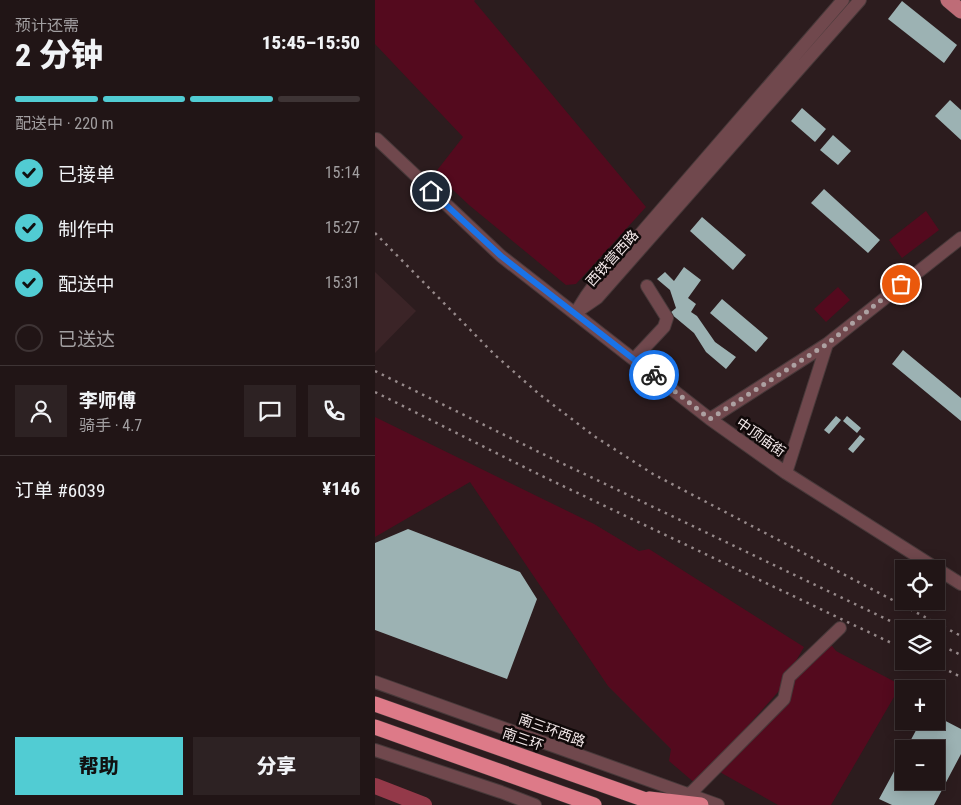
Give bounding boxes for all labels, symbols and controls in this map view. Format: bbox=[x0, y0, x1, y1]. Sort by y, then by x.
text: 预计还需 bbox=[15, 16, 79, 35]
text: 15:45–15:50 bbox=[262, 31, 360, 54]
text: 2 分钟 bbox=[15, 36, 103, 74]
text: 配送中 · 220 m bbox=[15, 114, 114, 133]
icon: check bbox=[15, 159, 43, 187]
text: 已接单 bbox=[58, 163, 115, 186]
text: 15:14 bbox=[325, 163, 360, 182]
pin bbox=[410, 170, 452, 212]
icon: home bbox=[417, 177, 445, 205]
icon: check bbox=[15, 214, 43, 242]
text: 制作中 bbox=[58, 218, 115, 241]
text: 15:27 bbox=[325, 218, 360, 237]
street label: 西铁营西路 bbox=[583, 227, 641, 289]
pin bbox=[880, 263, 922, 305]
icon: check bbox=[15, 269, 43, 297]
icon: bag bbox=[887, 270, 915, 298]
text: 配送中 bbox=[58, 273, 115, 296]
text: 15:31 bbox=[325, 273, 360, 292]
text: 已送达 bbox=[58, 328, 115, 351]
courier bbox=[629, 350, 679, 400]
icon: bike bbox=[640, 361, 668, 389]
button: person bbox=[15, 385, 67, 437]
button: chat bbox=[244, 385, 296, 437]
button: phone bbox=[308, 385, 360, 437]
text: 李师傅 bbox=[79, 389, 136, 412]
street label: 中顶庙街 bbox=[733, 414, 789, 460]
text: 骑手 · 4.7 bbox=[79, 416, 142, 435]
text: ¥146 bbox=[322, 477, 360, 500]
text: 订单 #6039 bbox=[15, 479, 105, 502]
map controls bbox=[895, 560, 945, 790]
button: locate bbox=[895, 560, 945, 610]
button: layers bbox=[895, 620, 945, 670]
button: + bbox=[895, 680, 945, 730]
street label: 南三环西路 bbox=[516, 710, 588, 750]
street label: 南三环 bbox=[500, 724, 546, 754]
button: 帮助 bbox=[15, 737, 183, 795]
button: 分享 bbox=[193, 737, 360, 795]
button: − bbox=[895, 740, 945, 790]

